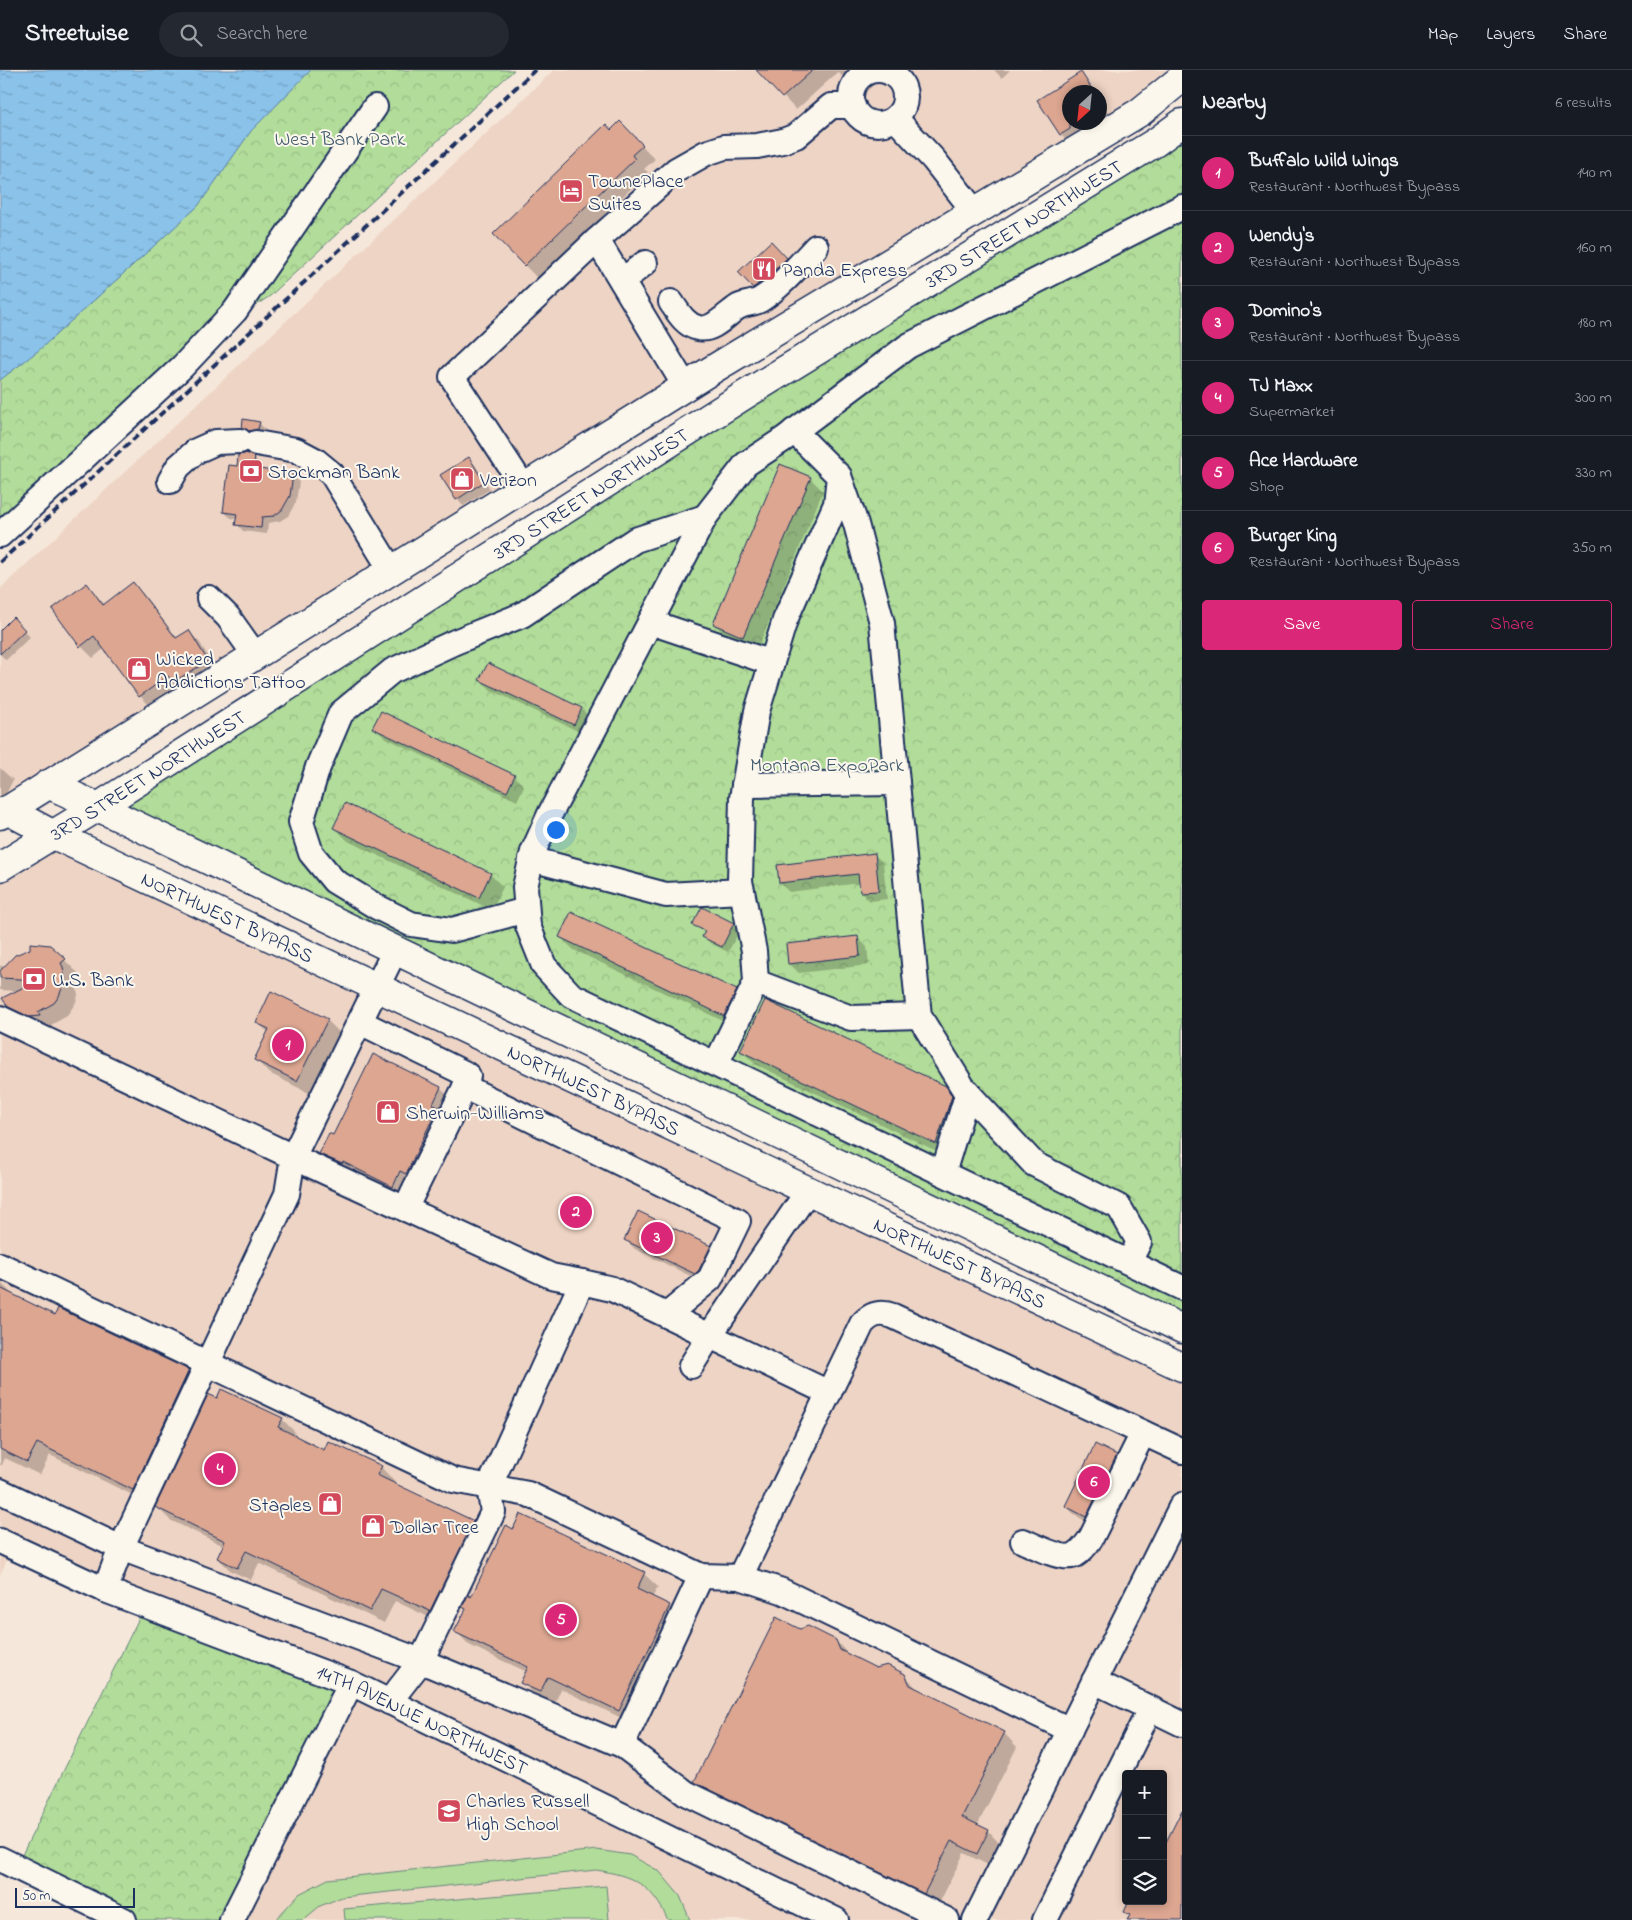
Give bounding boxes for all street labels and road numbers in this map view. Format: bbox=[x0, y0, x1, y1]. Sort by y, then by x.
street label: 3RD STREET NORTHWEST bbox=[921, 154, 1129, 297]
street label: 3RD STREET NORTHWEST bbox=[489, 422, 695, 568]
street label: 3RD STREET NORTHWEST bbox=[45, 704, 253, 850]
street label: NORTHWEST BYPASS bbox=[135, 866, 318, 972]
street label: NORTHWEST BYPASS bbox=[502, 1039, 684, 1145]
street label: NORTHWEST BYPASS bbox=[868, 1211, 1050, 1318]
street label: 14TH AVENUE NORTHWEST bbox=[312, 1659, 532, 1784]

